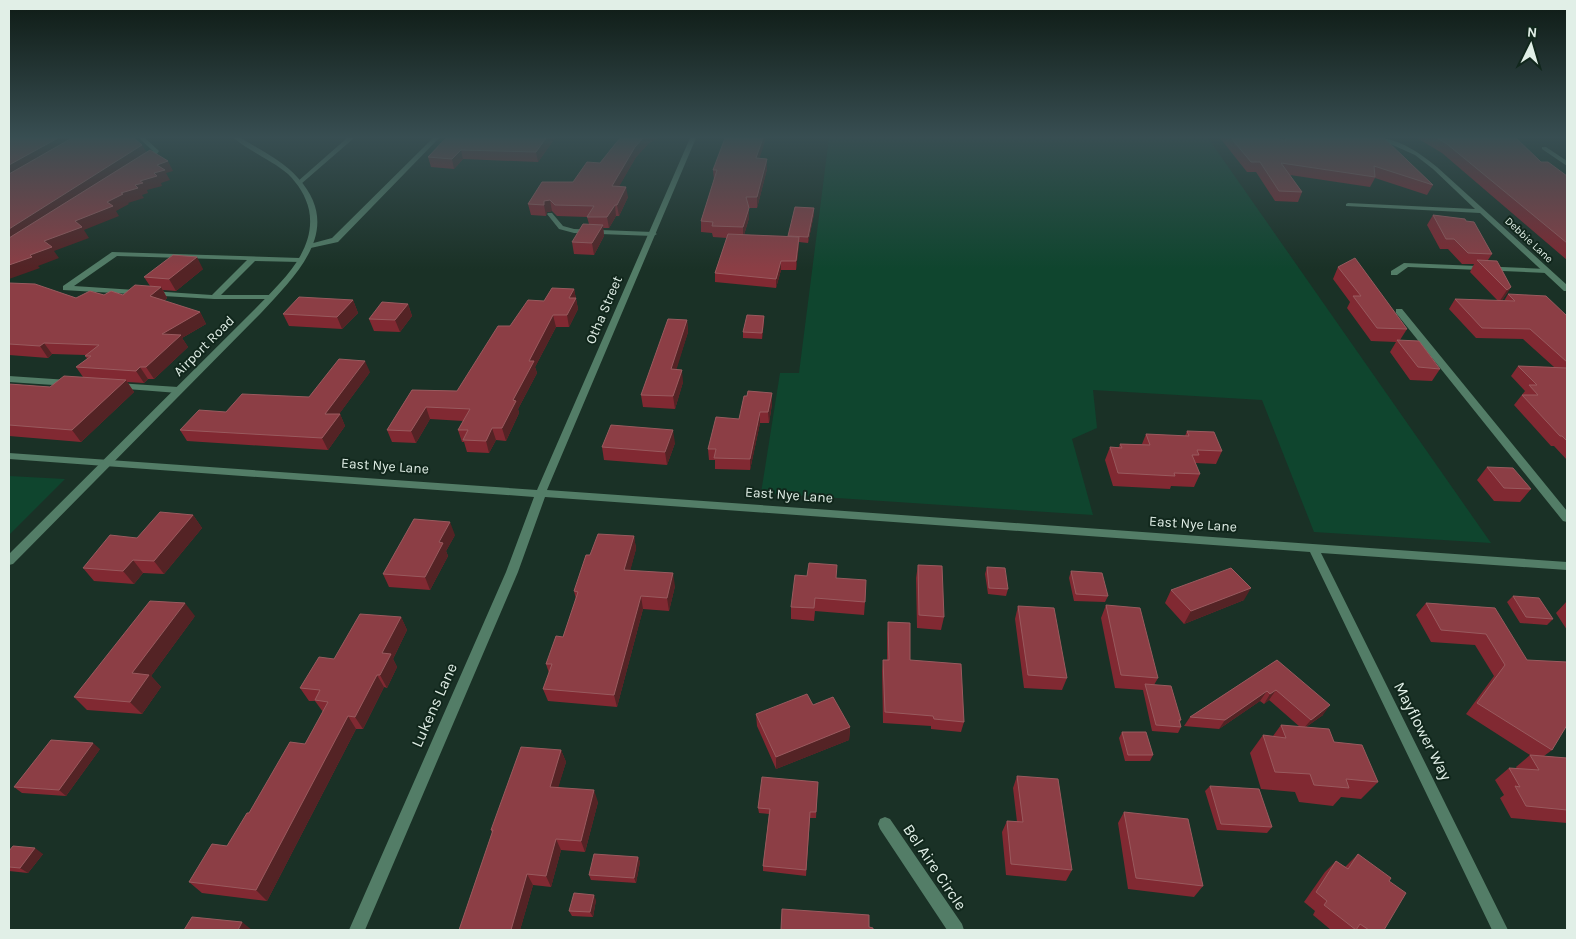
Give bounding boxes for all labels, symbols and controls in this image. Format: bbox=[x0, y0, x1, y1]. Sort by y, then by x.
north arrow bbox=[1506, 20, 1556, 70]
text: N bbox=[1526, 24, 1538, 41]
street label: Debbie Lane bbox=[1502, 214, 1556, 266]
street label: Otha Street bbox=[582, 273, 626, 347]
street label: Airport Road bbox=[170, 312, 238, 380]
street label: East Nye Lane bbox=[340, 454, 430, 478]
street label: East Nye Lane bbox=[744, 483, 834, 507]
street label: East Nye Lane bbox=[1148, 512, 1238, 536]
street label: Lukens Lane bbox=[407, 660, 461, 750]
street label: Mayflower Way bbox=[1390, 679, 1456, 784]
street label: Bel Aire Circle bbox=[899, 820, 971, 914]

